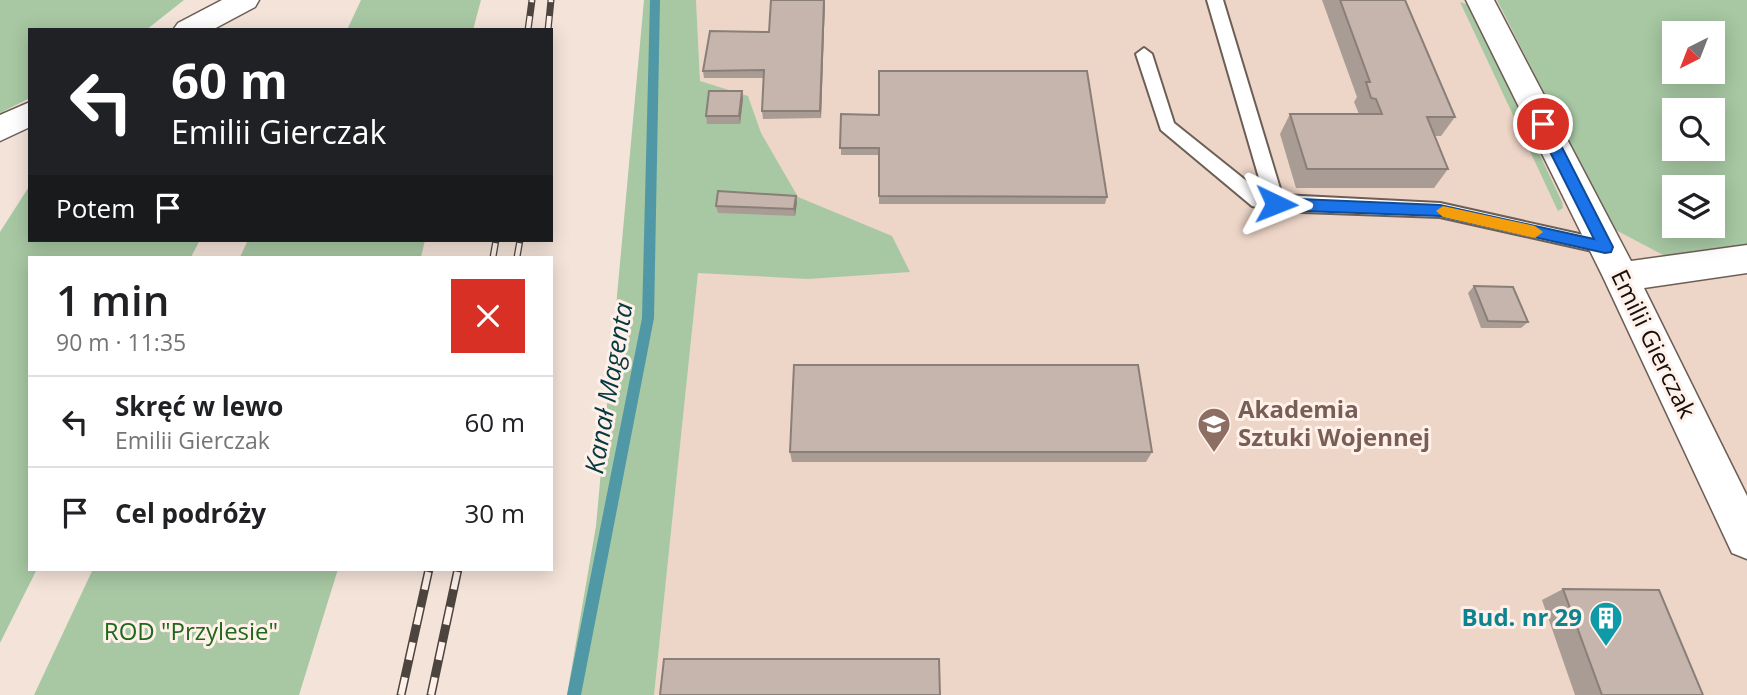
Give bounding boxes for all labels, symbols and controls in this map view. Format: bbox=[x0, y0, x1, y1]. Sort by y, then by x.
north arrow bbox=[1662, 21, 1726, 84]
map controls bbox=[1662, 21, 1725, 238]
text: 60 m bbox=[171, 47, 288, 113]
icon: left bbox=[56, 56, 147, 147]
pin bbox=[1513, 94, 1573, 154]
button: search bbox=[1662, 98, 1725, 161]
icon: arrive bbox=[1524, 105, 1562, 143]
text: Emilii Gierczak bbox=[171, 110, 386, 153]
position arrow bbox=[1239, 167, 1313, 241]
button: layers bbox=[1662, 175, 1725, 238]
icon: arrive bbox=[149, 189, 187, 227]
text: Potem bbox=[56, 190, 135, 226]
street label: Emilii Gierczak bbox=[1604, 264, 1705, 424]
text: 1 min bbox=[56, 271, 169, 328]
button: close bbox=[451, 279, 525, 353]
water label: Kanał Magenta bbox=[575, 299, 641, 476]
text: 90 m · 11:35 bbox=[56, 326, 186, 358]
text: Skręć w lewo bbox=[115, 388, 283, 424]
place label: Akademia Sztuki Wojennej bbox=[1238, 392, 1430, 453]
icon: left bbox=[56, 403, 94, 441]
text: 60 m bbox=[464, 404, 525, 440]
school or university icon: Akademia Sztuki Wojennej bbox=[1195, 405, 1233, 454]
text: Emilii Gierczak bbox=[115, 424, 270, 456]
icon: arrive bbox=[56, 494, 94, 532]
text: Cel podróży bbox=[115, 495, 266, 531]
text: 30 m bbox=[464, 495, 525, 531]
building icon: Bud. nr 29 bbox=[1587, 599, 1625, 648]
place label: Bud. nr 29 bbox=[1461, 600, 1582, 633]
park label: ROD "Przylesie" bbox=[104, 614, 278, 647]

